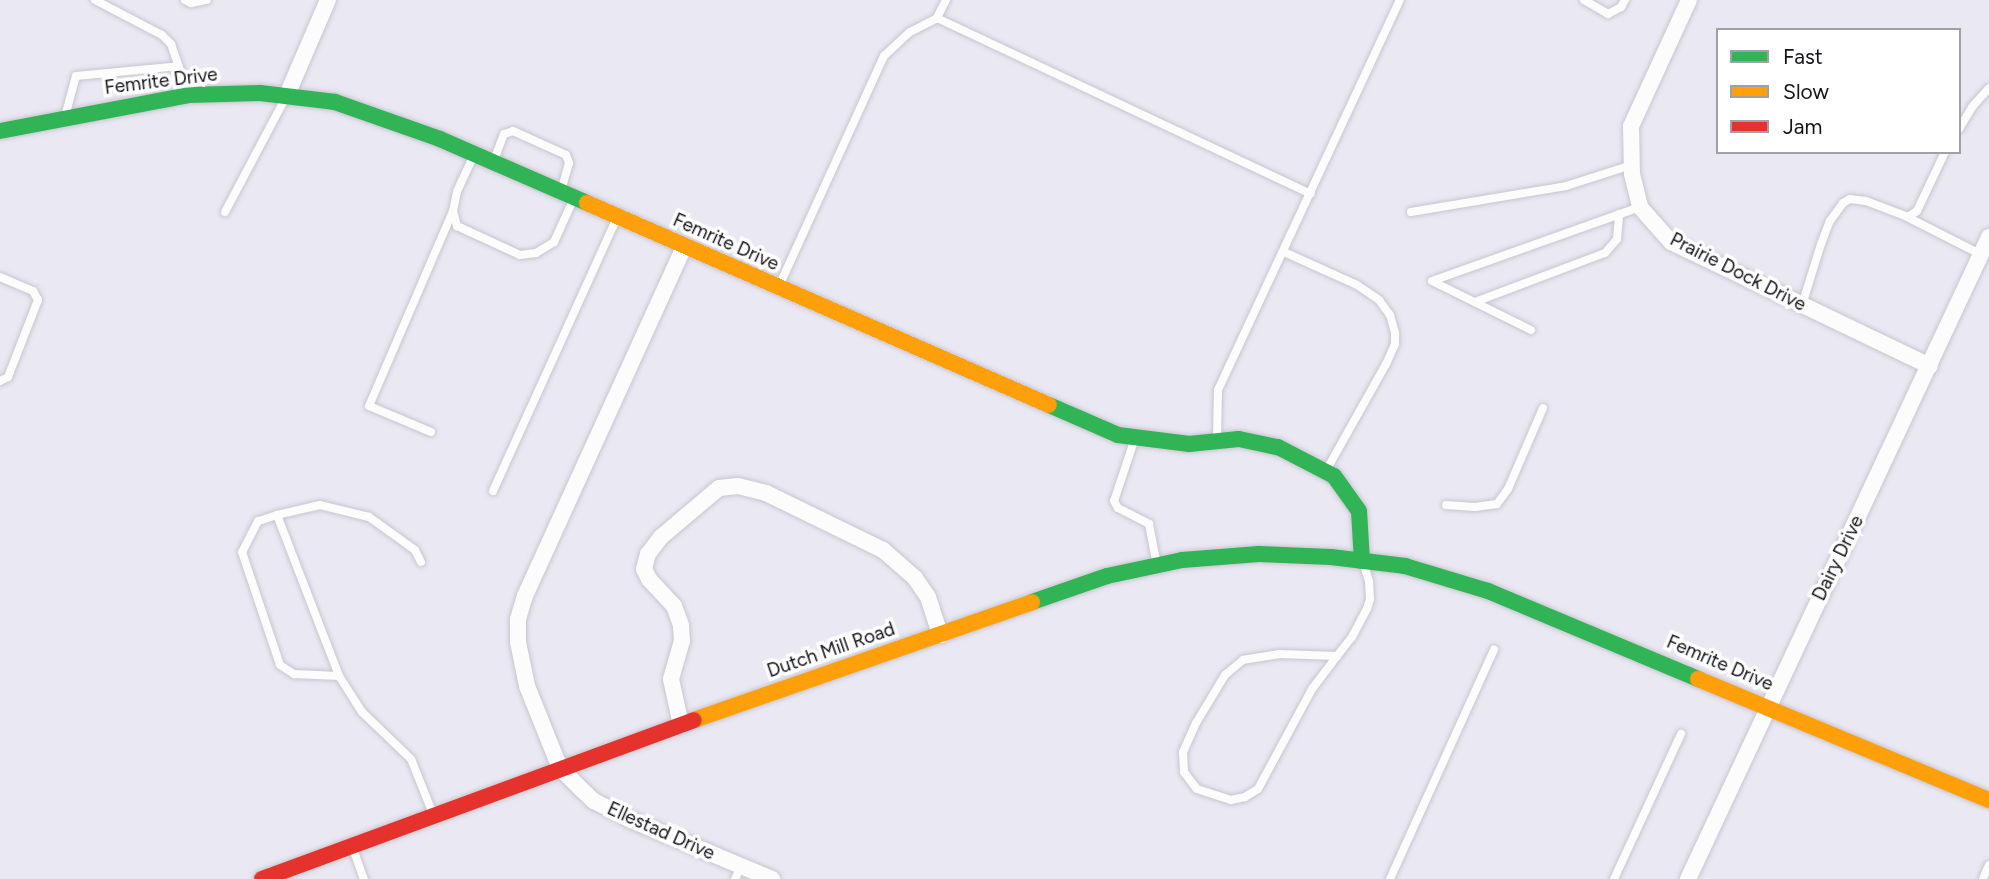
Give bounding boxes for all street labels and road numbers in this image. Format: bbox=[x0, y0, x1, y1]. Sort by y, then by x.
street label: Femrite Drive bbox=[103, 63, 219, 99]
street label: Femrite Drive bbox=[669, 208, 783, 276]
street label: Prairie Dock Drive bbox=[1666, 228, 1810, 316]
street label: Dairy Drive bbox=[1808, 512, 1868, 604]
street label: Dutch Mill Road bbox=[764, 617, 898, 683]
street label: Femrite Drive bbox=[1663, 630, 1777, 696]
street label: Ellestad Drive bbox=[604, 797, 718, 865]

